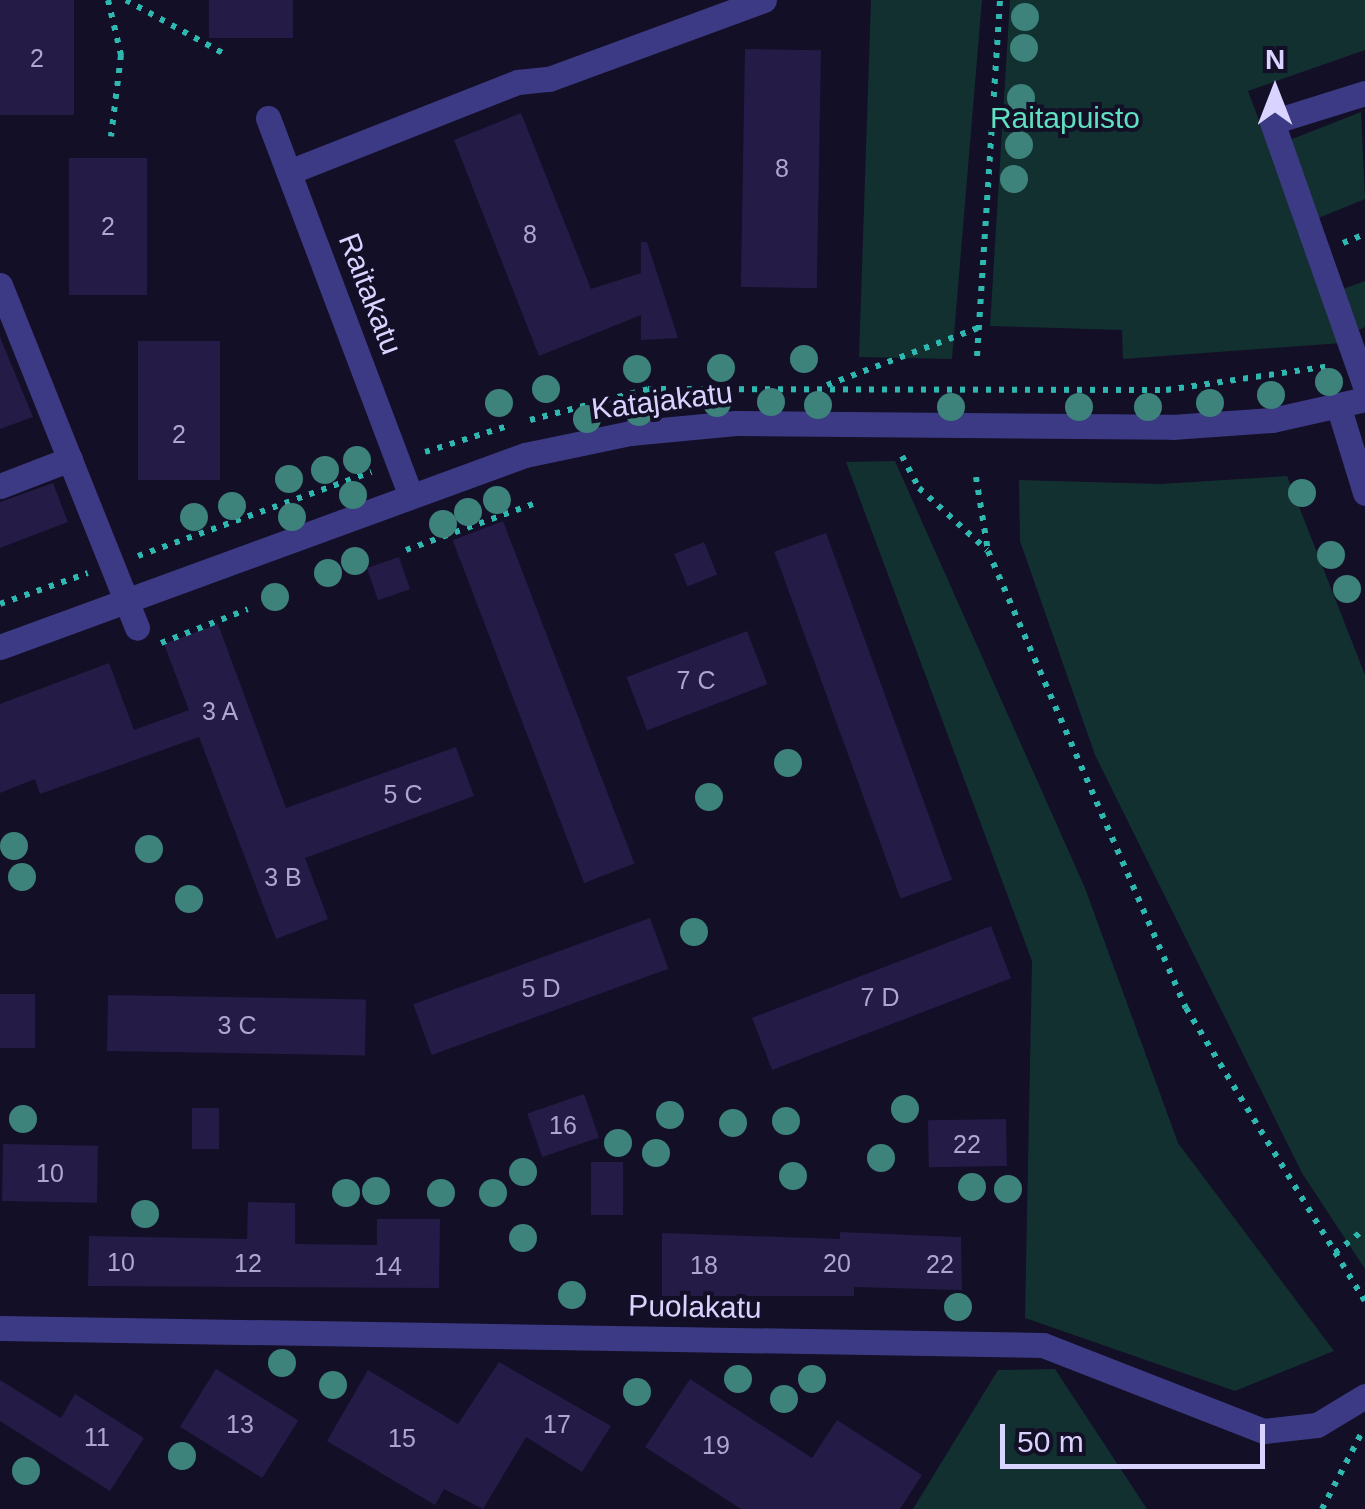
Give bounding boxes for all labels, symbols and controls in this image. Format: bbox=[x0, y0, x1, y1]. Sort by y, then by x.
north arrow bbox=[1225, 40, 1325, 140]
house number: 2 bbox=[30, 43, 44, 73]
text: N bbox=[1265, 44, 1285, 75]
park label: Raitapuisto bbox=[990, 100, 1140, 136]
house number: 8 bbox=[775, 153, 789, 183]
house number: 2 bbox=[101, 211, 115, 241]
house number: 8 bbox=[523, 219, 537, 249]
street label: Raitakatu bbox=[330, 228, 410, 360]
street label: Katajakatu bbox=[589, 374, 735, 428]
house number: 2 bbox=[172, 419, 186, 449]
house number: 7 C bbox=[677, 665, 715, 695]
house number: 3 A bbox=[201, 696, 239, 726]
house number: 5 C bbox=[384, 779, 422, 809]
house number: 3 B bbox=[264, 862, 302, 892]
house number: 5 D bbox=[522, 973, 560, 1003]
house number: 7 D bbox=[861, 982, 899, 1012]
house number: 3 C bbox=[218, 1010, 256, 1040]
house number: 16 bbox=[549, 1110, 577, 1140]
house number: 22 bbox=[953, 1129, 981, 1159]
house number: 10 bbox=[36, 1158, 64, 1188]
house number: 10 bbox=[107, 1247, 135, 1277]
house number: 12 bbox=[234, 1248, 262, 1278]
house number: 20 bbox=[823, 1248, 851, 1278]
house number: 22 bbox=[926, 1249, 954, 1279]
house number: 18 bbox=[690, 1250, 718, 1280]
house number: 14 bbox=[374, 1251, 402, 1281]
street label: Puolakatu bbox=[628, 1288, 762, 1326]
scale bar bbox=[1005, 1404, 1270, 1466]
house number: 13 bbox=[226, 1409, 254, 1439]
house number: 17 bbox=[543, 1409, 571, 1439]
house number: 11 bbox=[84, 1422, 110, 1452]
house number: 15 bbox=[388, 1423, 416, 1453]
text: 50 m bbox=[1017, 1425, 1084, 1458]
house number: 19 bbox=[702, 1430, 730, 1460]

